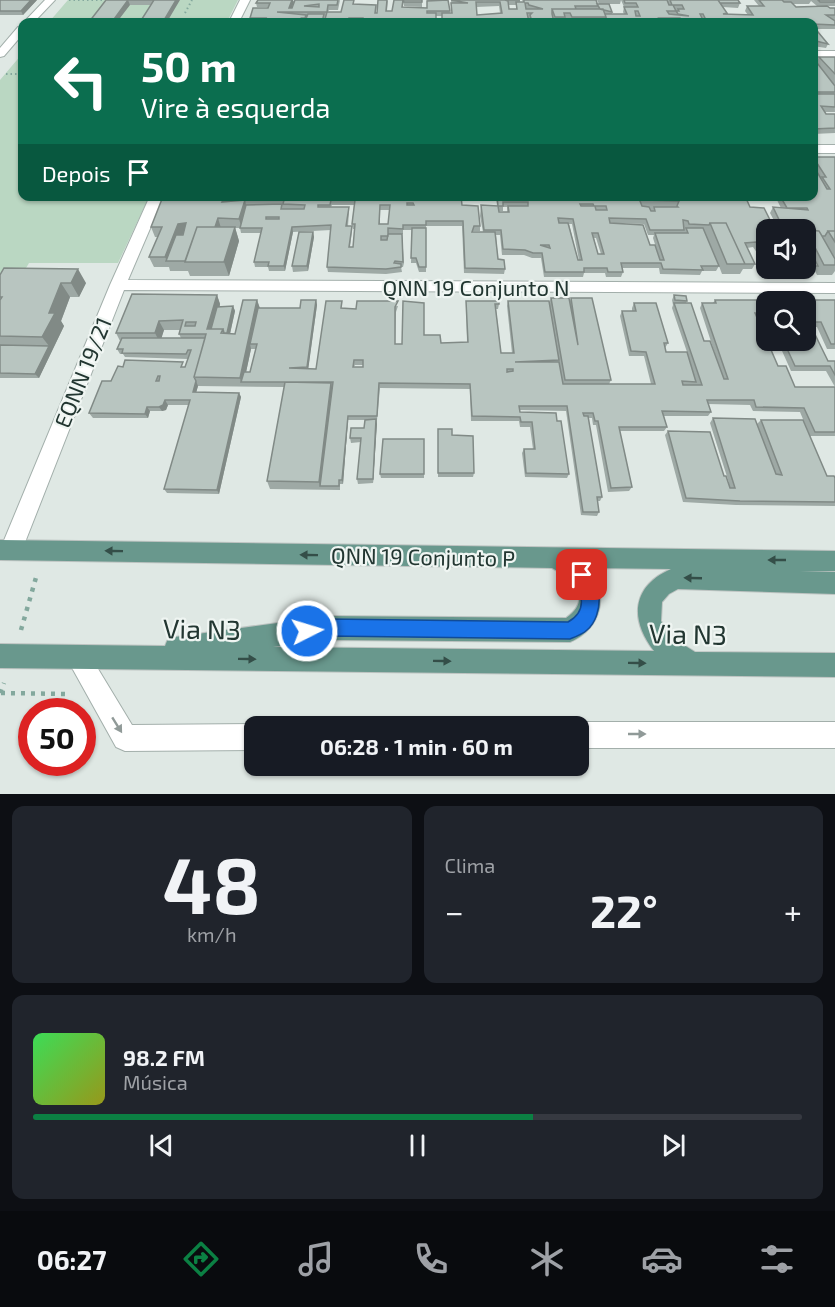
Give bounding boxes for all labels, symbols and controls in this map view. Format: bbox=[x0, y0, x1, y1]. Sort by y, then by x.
text: 50 m bbox=[141, 40, 237, 90]
icon: left bbox=[42, 42, 120, 120]
text: Vire à esquerda bbox=[141, 91, 330, 123]
icon: arrive bbox=[122, 156, 155, 189]
text: Depois bbox=[42, 160, 110, 186]
map controls bbox=[756, 219, 816, 351]
button: sound bbox=[756, 219, 816, 279]
street label: QNN 19 Conjunto N bbox=[383, 274, 569, 301]
button: search bbox=[756, 291, 816, 351]
street label: EQNN 19/21 bbox=[48, 313, 117, 431]
street label: QNN 19 Conjunto P bbox=[331, 541, 515, 572]
one-way arrow bbox=[104, 547, 123, 556]
pin bbox=[556, 549, 607, 600]
one-way arrow bbox=[299, 550, 318, 559]
one-way arrow bbox=[767, 556, 786, 565]
icon: arrive bbox=[565, 558, 598, 591]
one-way arrow bbox=[683, 573, 702, 583]
position arrow bbox=[275, 599, 339, 663]
street label: Via N3 bbox=[163, 611, 241, 645]
street label: Via N3 bbox=[649, 616, 727, 650]
one-way arrow bbox=[238, 654, 257, 663]
one-way arrow bbox=[433, 656, 452, 666]
one-way arrow bbox=[628, 658, 647, 668]
speed limit sign: 50 bbox=[18, 698, 96, 776]
one-way arrow bbox=[112, 717, 123, 734]
one-way arrow bbox=[628, 729, 647, 739]
text: 06:28 · 1 min · 60 m bbox=[320, 733, 513, 759]
text: 48 bbox=[163, 836, 261, 930]
text: Clima bbox=[445, 853, 495, 877]
text: 22° bbox=[590, 883, 658, 937]
text: − bbox=[445, 891, 464, 931]
text: + bbox=[784, 891, 802, 931]
text: km/h bbox=[187, 922, 237, 946]
text: 98.2 FM bbox=[123, 1044, 205, 1070]
text: Música bbox=[123, 1070, 188, 1094]
icon: previous bbox=[145, 1129, 178, 1162]
icon: pause bbox=[401, 1129, 434, 1162]
icon: next bbox=[657, 1129, 690, 1162]
icon: directions bbox=[180, 1238, 222, 1280]
icon: music bbox=[295, 1238, 337, 1280]
icon: phone bbox=[410, 1238, 452, 1280]
icon: climate bbox=[526, 1238, 568, 1280]
icon: car bbox=[641, 1238, 683, 1280]
icon: filters bbox=[756, 1238, 798, 1280]
text: 06:27 bbox=[37, 1243, 107, 1275]

